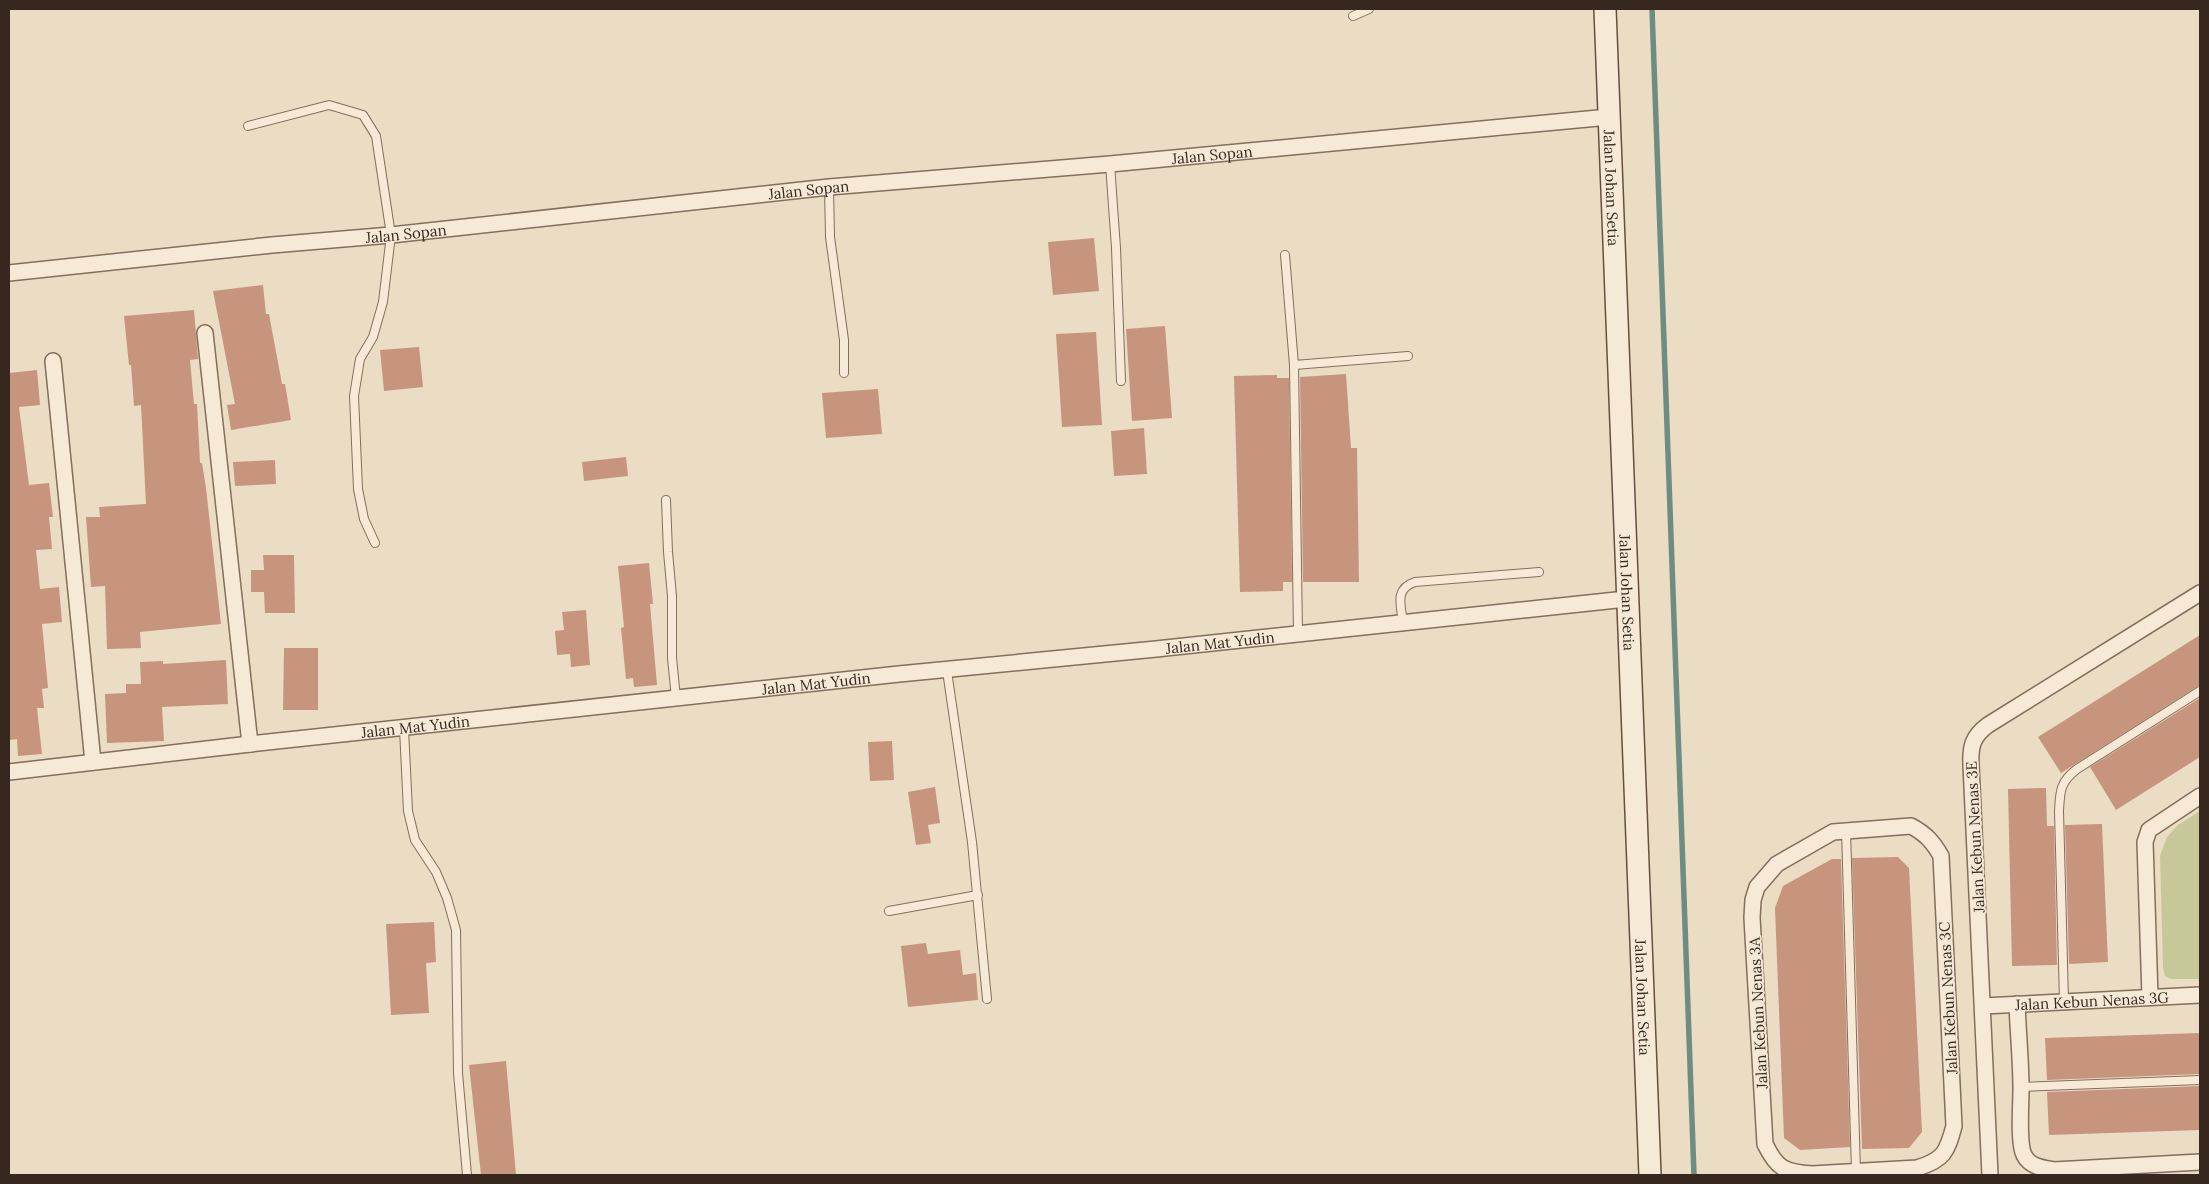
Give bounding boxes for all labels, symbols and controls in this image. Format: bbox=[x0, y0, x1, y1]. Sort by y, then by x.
street label: Jalan Johan Setia bbox=[1600, 128, 1624, 247]
street label: Jalan Sopan bbox=[1170, 141, 1253, 168]
street label: Jalan Sopan bbox=[766, 176, 850, 203]
street label: Jalan Sopan bbox=[364, 219, 447, 247]
street label: Jalan Johan Setia bbox=[1616, 533, 1639, 651]
street label: Jalan Mat Yudin bbox=[1164, 627, 1275, 658]
street label: Jalan Mat Yudin bbox=[760, 668, 871, 698]
street label: Jalan Mat Yudin bbox=[359, 711, 471, 742]
street label: Jalan Kebun Nenas 3E bbox=[1962, 761, 1989, 914]
street label: Jalan Kebun Nenas 3C bbox=[1934, 921, 1962, 1076]
street label: Jalan Kebun Nenas 3A bbox=[1745, 936, 1772, 1090]
street label: Jalan Johan Setia bbox=[1631, 938, 1655, 1056]
street label: Jalan Kebun Nenas 3G bbox=[2014, 987, 2170, 1014]

